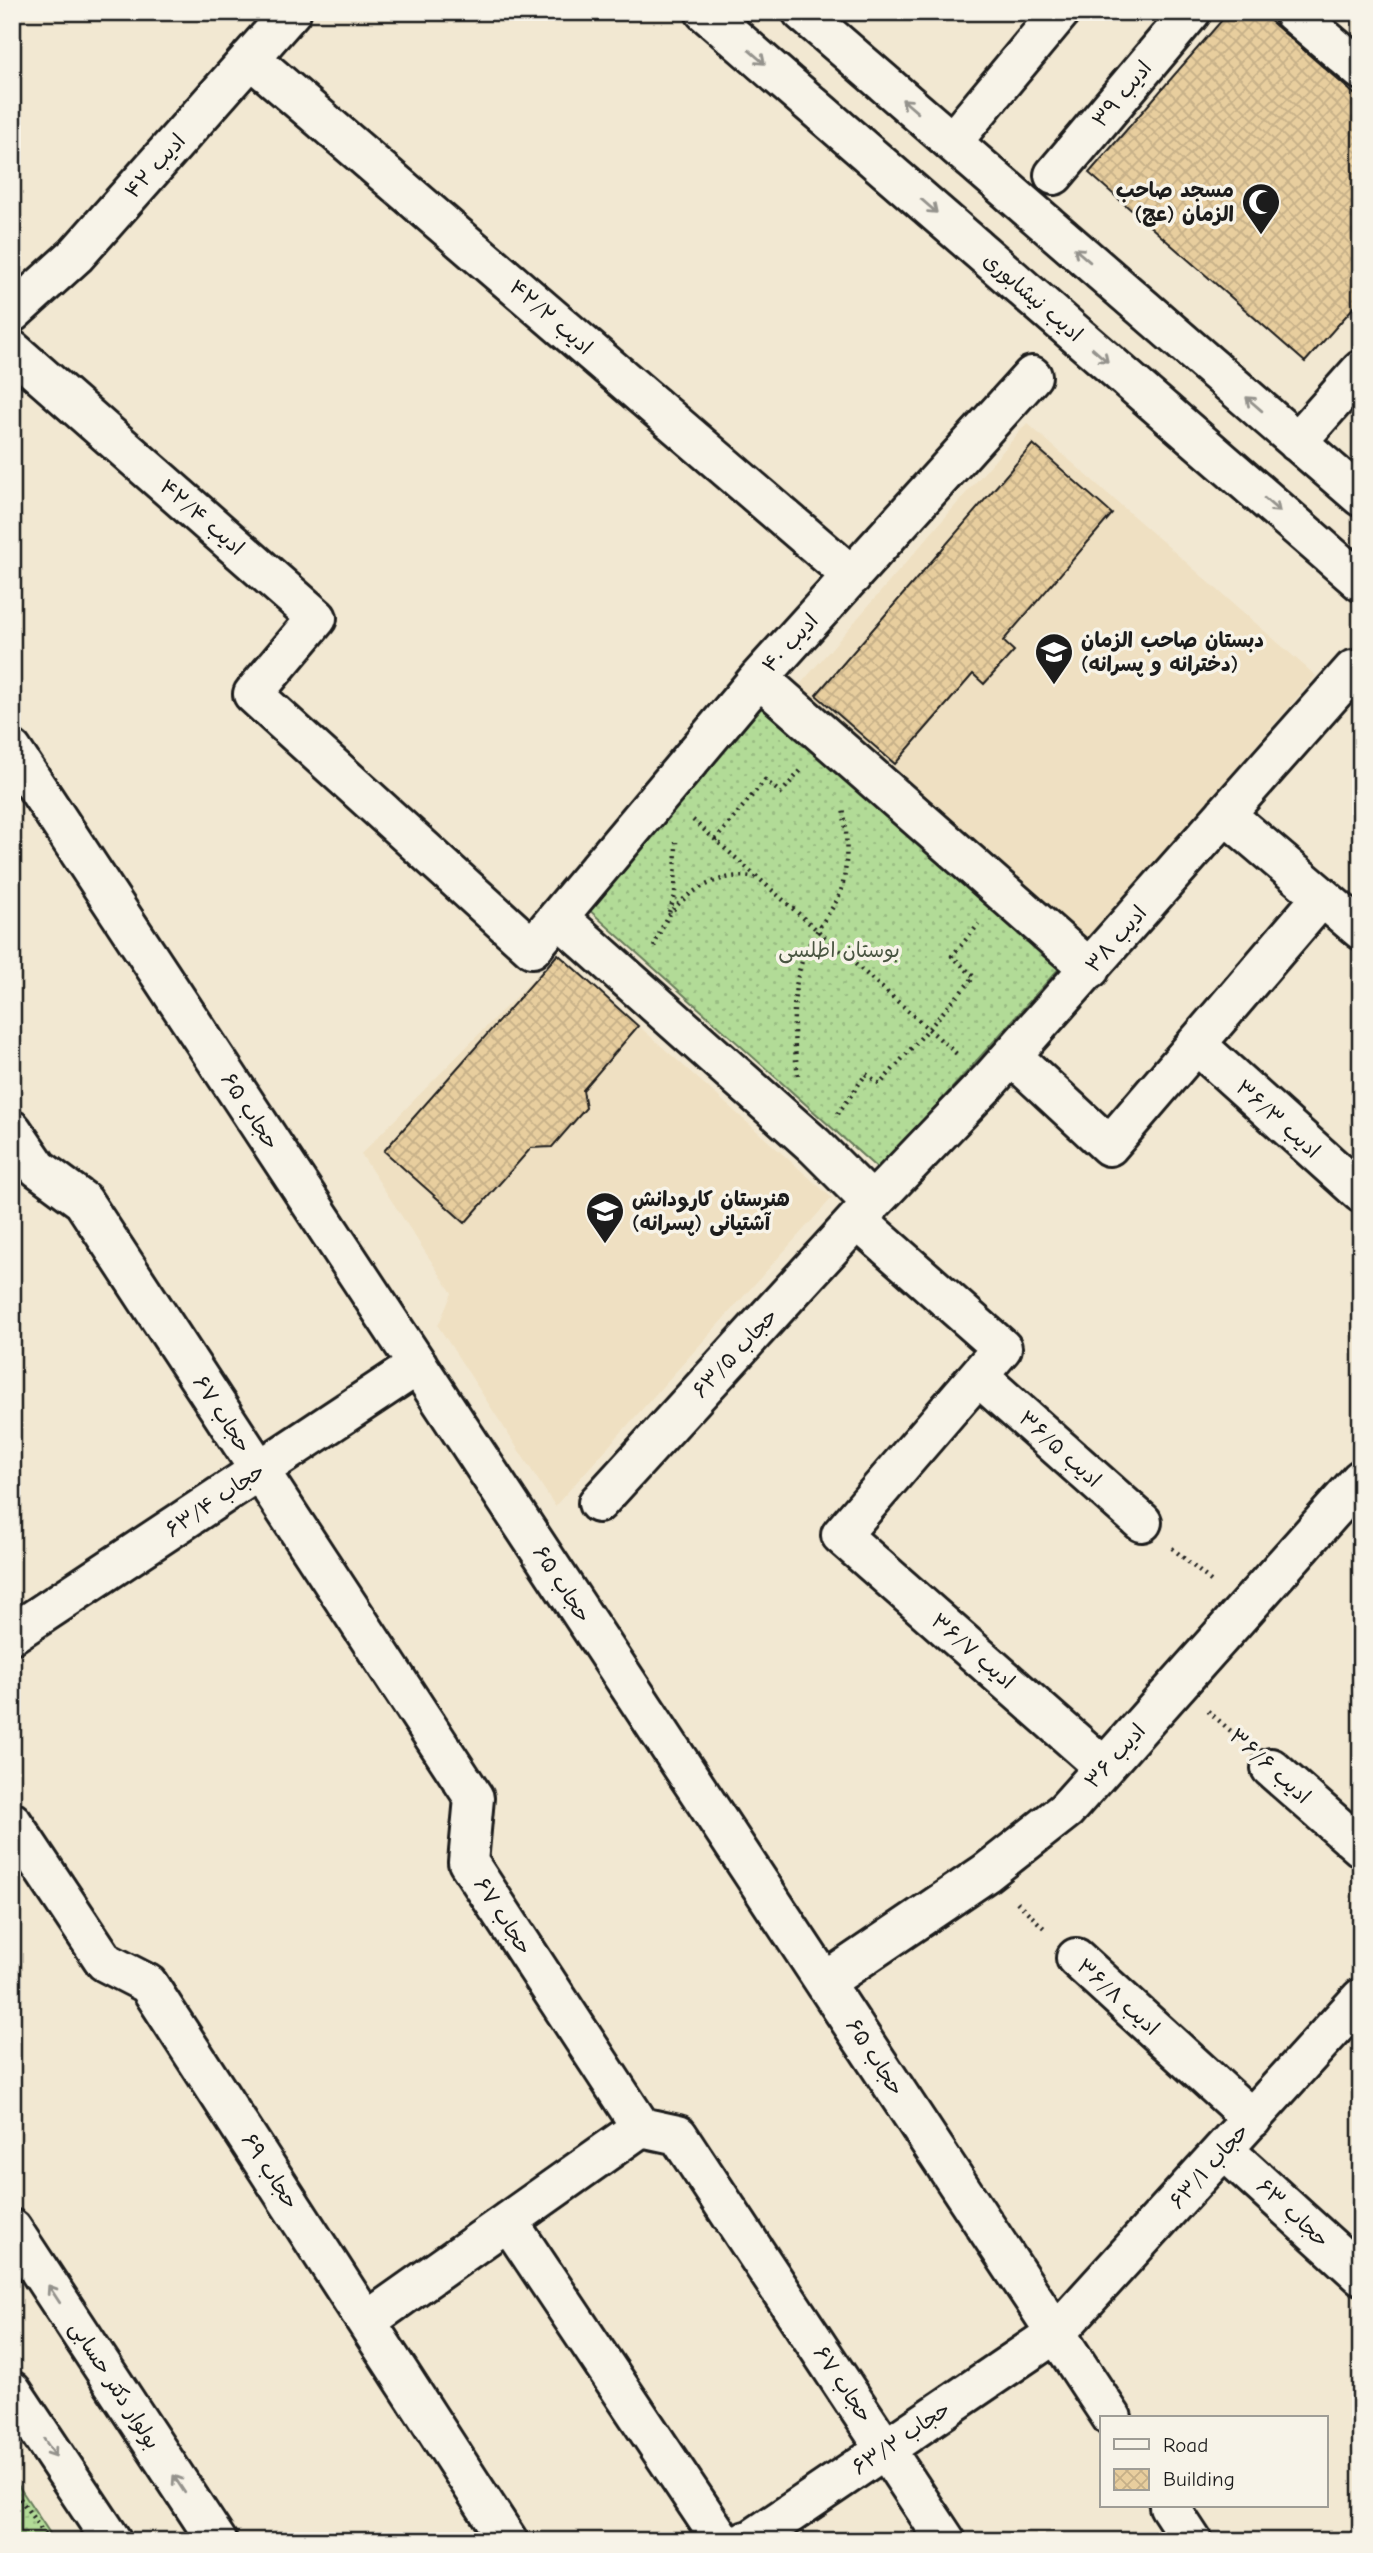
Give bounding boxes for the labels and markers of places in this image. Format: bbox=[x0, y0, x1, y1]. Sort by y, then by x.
place label: مسجد صاحب الزمان (عج) bbox=[1116, 178, 1234, 227]
mosque icon: مسجد صاحب الزمان (عج) bbox=[1240, 181, 1282, 236]
place label: دبستان صاحب الزمان (دخترانه و پسرانه) bbox=[1081, 628, 1264, 677]
school or university icon: دبستان صاحب الزمان (دخترانه و پسرانه) bbox=[1033, 631, 1075, 686]
place label: هنرستان کارودانش آشتیانی (پسرانه) bbox=[632, 1187, 790, 1236]
school or university icon: هنرستان کارودانش آشتیانی (پسرانه) bbox=[584, 1190, 626, 1245]

